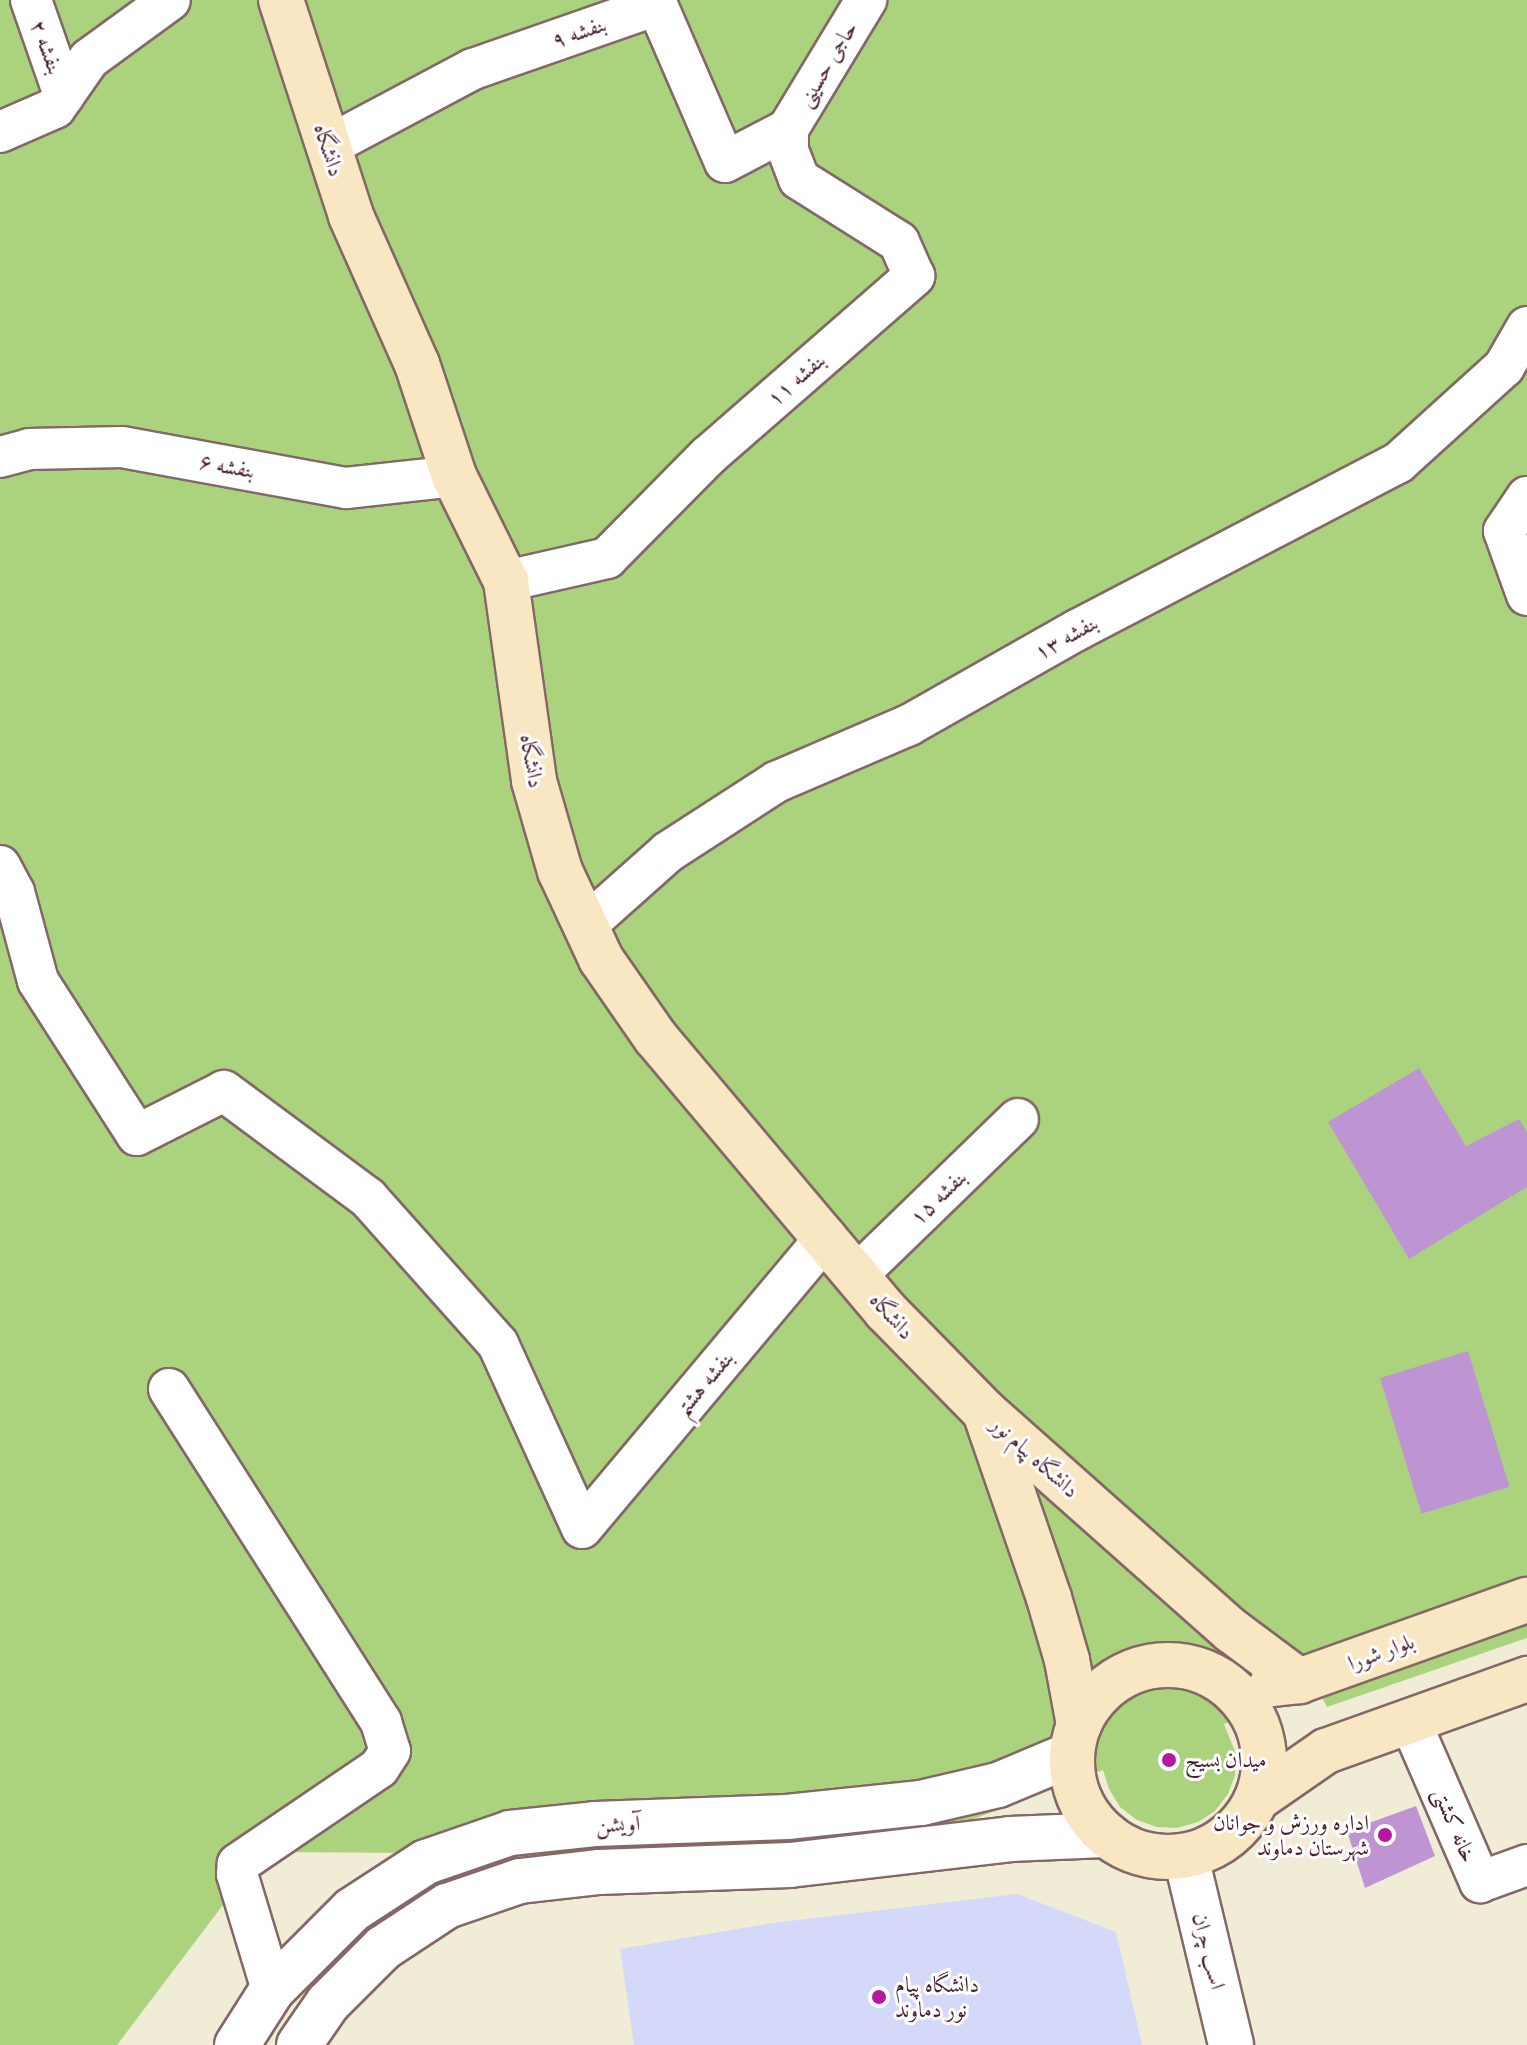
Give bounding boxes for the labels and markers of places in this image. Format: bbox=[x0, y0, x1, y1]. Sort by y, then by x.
place label: میدان بسیج bbox=[1185, 1747, 1266, 1773]
marker: میدان بسیج bbox=[1160, 1751, 1178, 1769]
place label: اداره ورزش و جوانان شهرستان دماوند bbox=[1213, 1809, 1369, 1860]
marker: اداره ورزش و جوانان شهرستان دماوند bbox=[1376, 1826, 1394, 1844]
place label: دانشگاه پیام نور دماوند bbox=[895, 1971, 979, 2022]
marker: دانشگاه پیام نور دماوند bbox=[870, 1988, 888, 2006]

